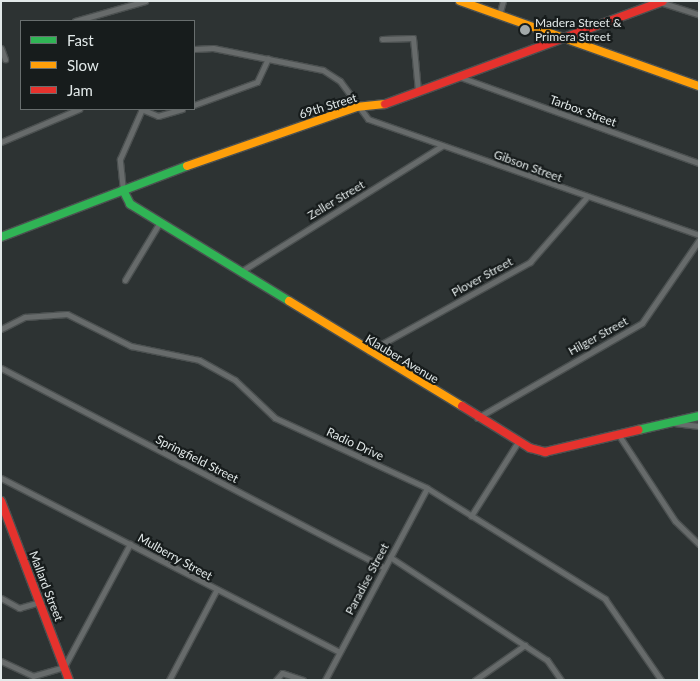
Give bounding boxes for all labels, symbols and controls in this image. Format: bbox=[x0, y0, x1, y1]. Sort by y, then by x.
place label: Madera Street & Primera Street bbox=[535, 16, 622, 44]
legend bbox=[20, 20, 195, 110]
marker: Madera Street & Primera Street bbox=[519, 24, 531, 36]
text: Fast bbox=[67, 31, 94, 49]
text: Slow bbox=[67, 56, 99, 74]
text: Jam bbox=[67, 81, 93, 99]
street label: 69th Street bbox=[297, 90, 359, 122]
street label: Tarbox Street bbox=[548, 92, 618, 130]
street label: Gibson Street bbox=[492, 147, 564, 185]
street label: Zeller Street bbox=[305, 177, 367, 223]
street label: Plover Street bbox=[449, 254, 515, 300]
street label: Hilger Street bbox=[566, 314, 630, 358]
street label: Klauber Avenue bbox=[362, 331, 442, 387]
street label: Radio Drive bbox=[324, 424, 386, 464]
street label: Springfield Street bbox=[153, 432, 241, 486]
street label: Mulberry Street bbox=[135, 531, 215, 583]
street label: Paradise Street bbox=[342, 541, 392, 617]
street label: Mallard Street bbox=[26, 549, 66, 623]

